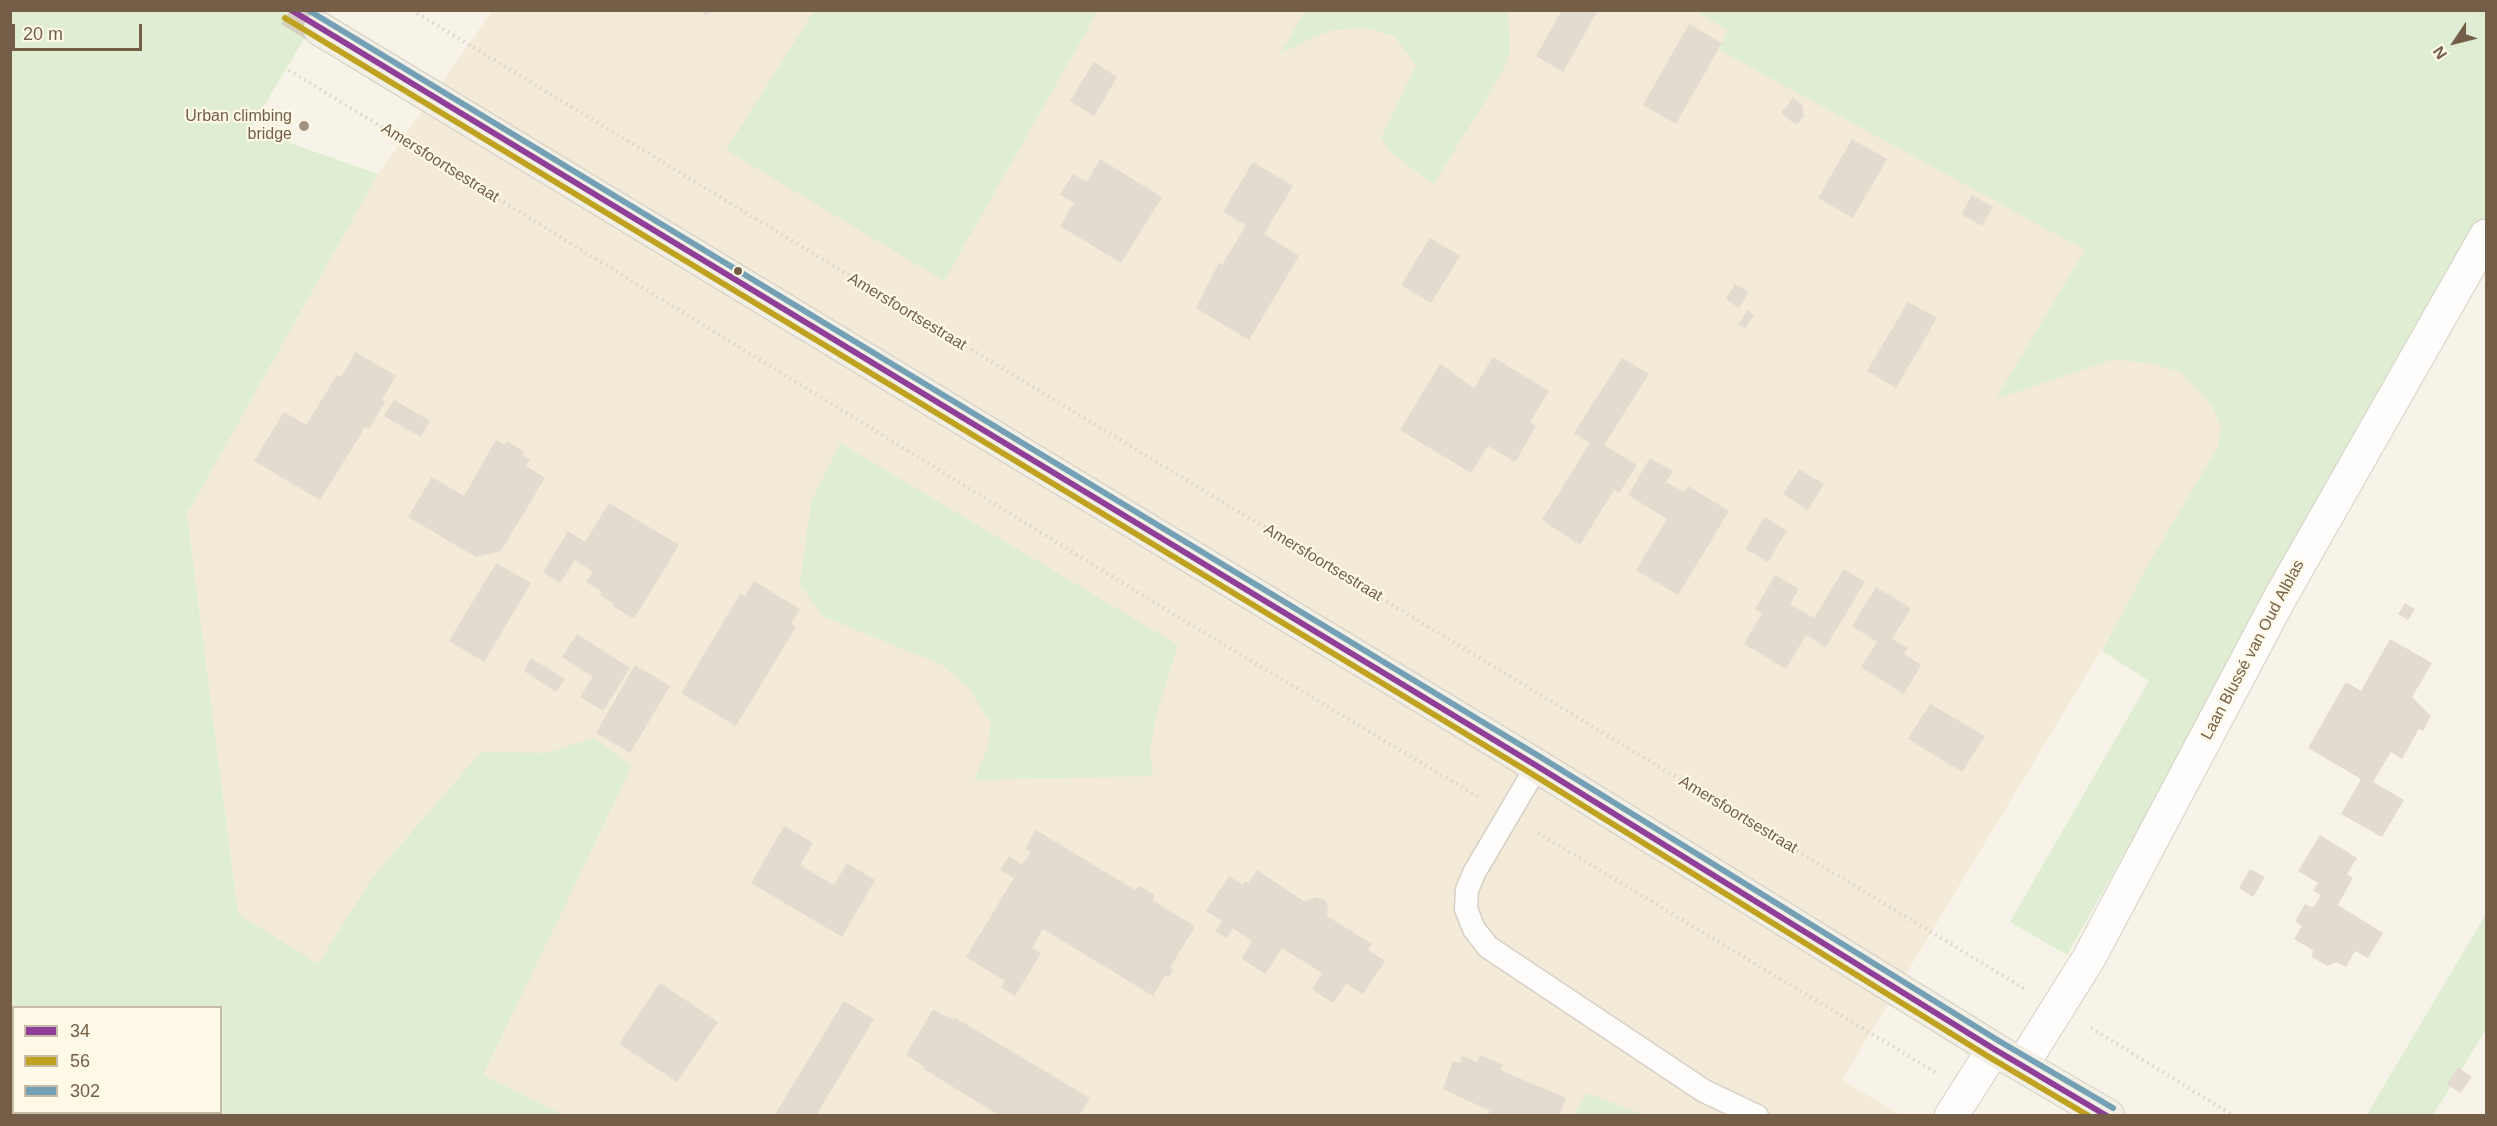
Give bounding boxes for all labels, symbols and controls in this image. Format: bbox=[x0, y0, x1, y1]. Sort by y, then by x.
scale bar bbox=[15, 12, 146, 50]
north arrow bbox=[2425, 12, 2485, 72]
text: 20 m bbox=[23, 24, 63, 44]
text: N bbox=[2430, 43, 2450, 62]
place label: Urban climbing bridge bbox=[185, 107, 292, 145]
marker: Urban climbing bridge bbox=[297, 119, 311, 133]
street label: Amersfoortsestraat bbox=[378, 119, 502, 207]
unlabelled marker bbox=[732, 265, 744, 277]
street label: Amersfoortsestraat bbox=[844, 269, 970, 355]
street label: Amersfoortsestraat bbox=[1260, 520, 1386, 606]
street label: Laan Blussé van Oud Alblas bbox=[2197, 557, 2309, 743]
street label: Amersfoortsestraat bbox=[1675, 772, 1801, 858]
legend bbox=[12, 1006, 222, 1114]
text: 34 bbox=[70, 1021, 90, 1041]
text: 56 bbox=[70, 1051, 90, 1071]
text: 302 bbox=[70, 1081, 100, 1101]

